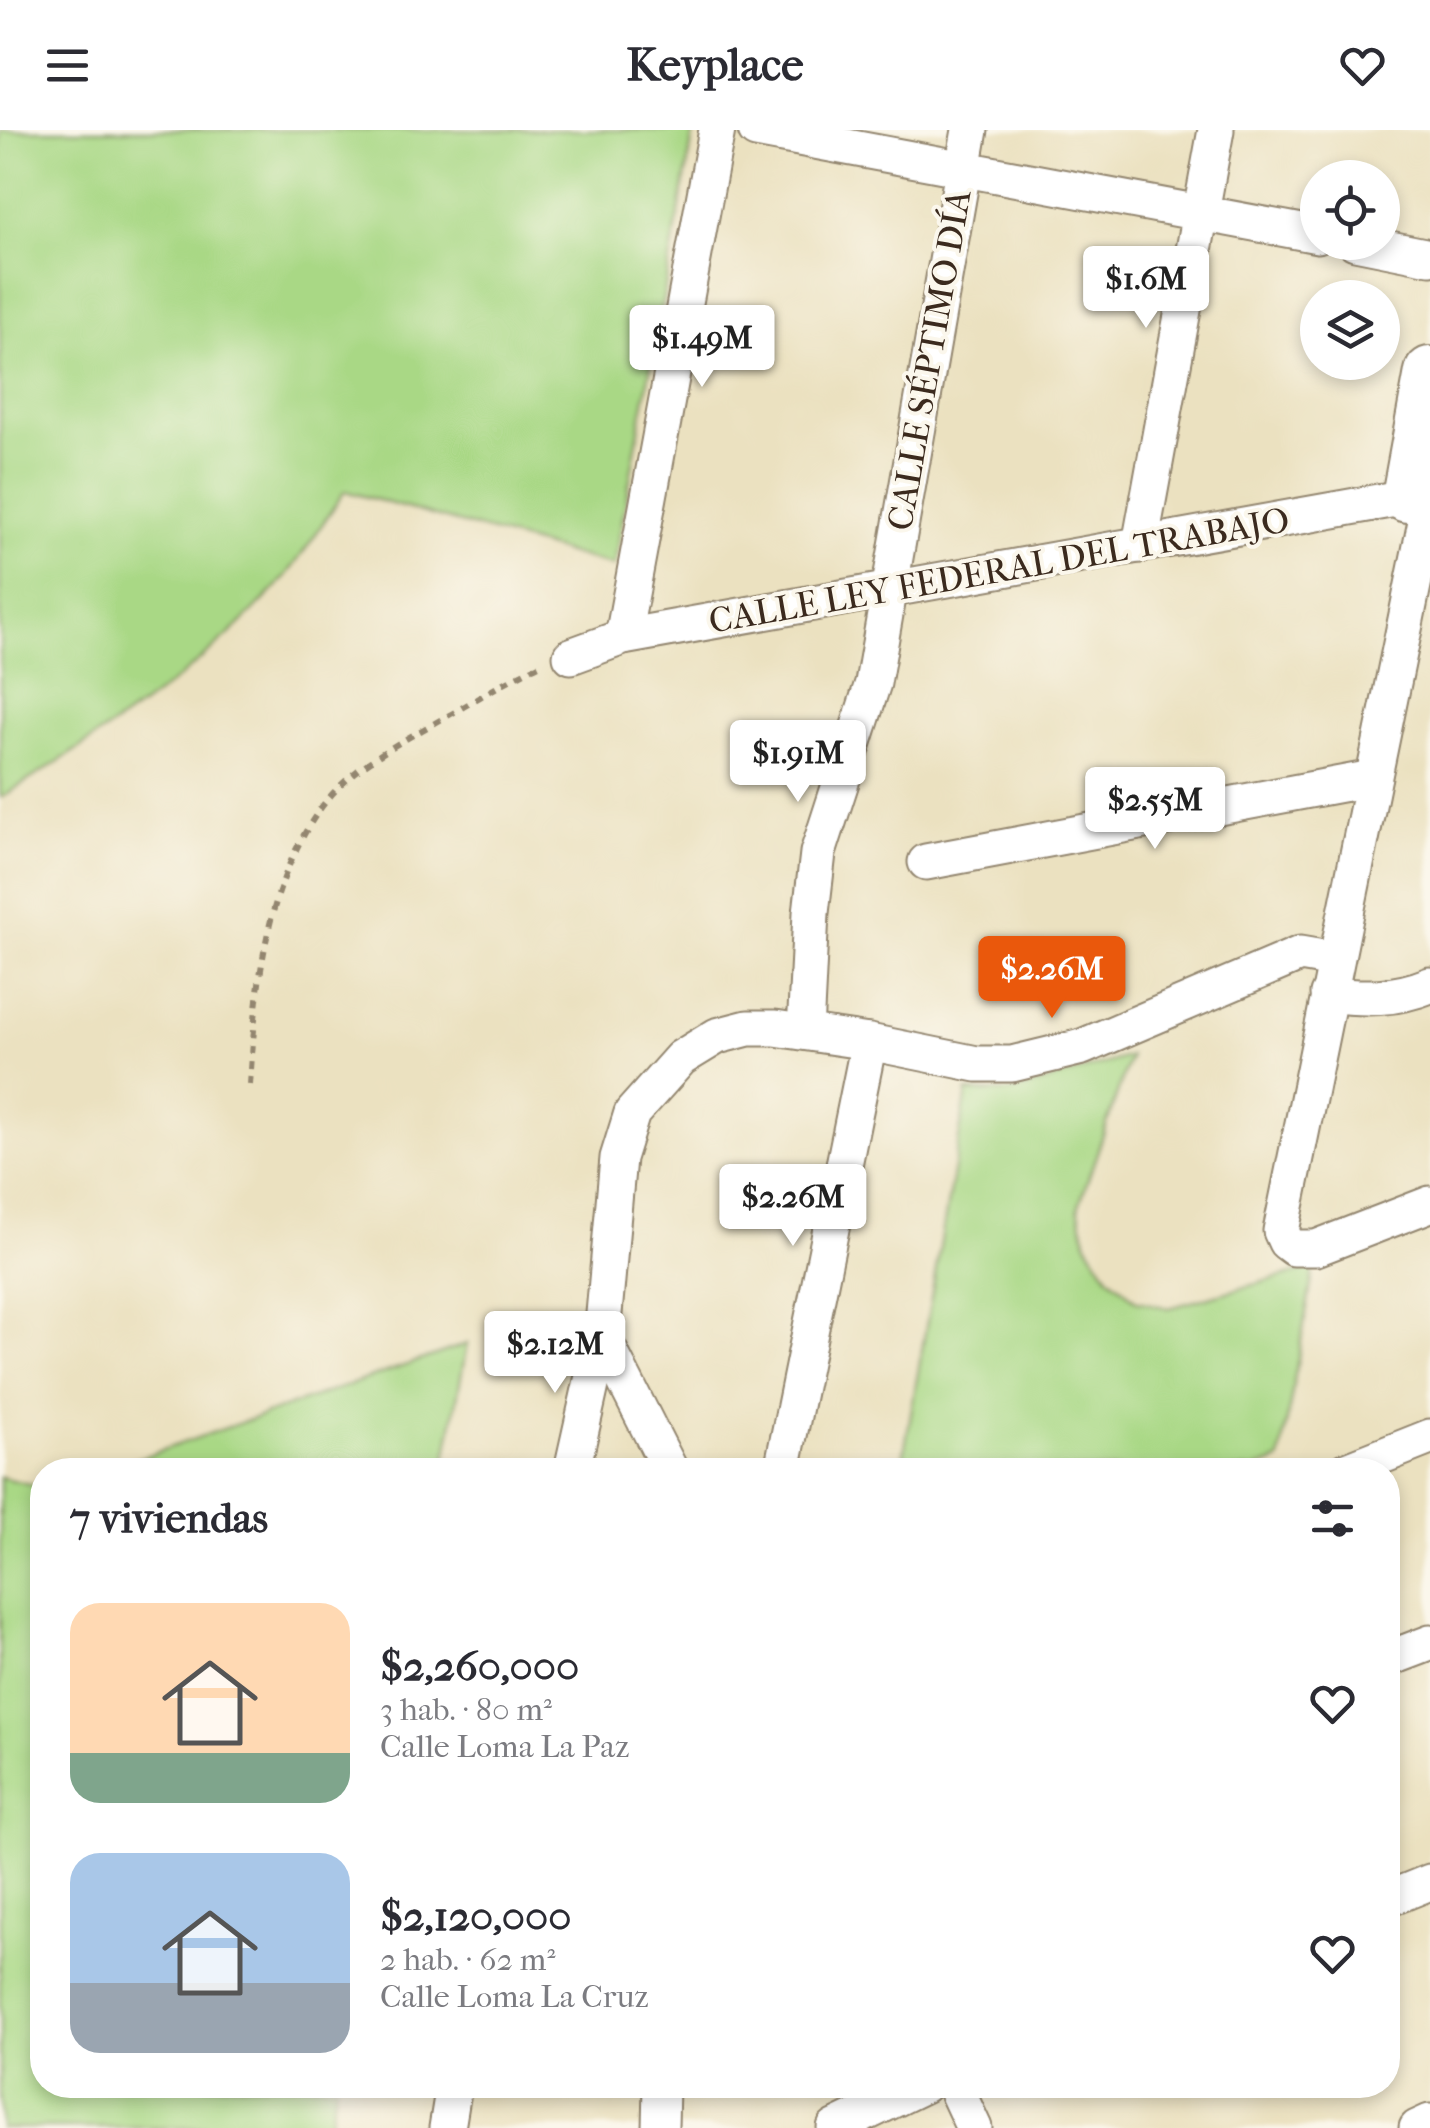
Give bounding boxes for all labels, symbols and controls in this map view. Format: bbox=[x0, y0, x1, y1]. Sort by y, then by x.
icon: menu bbox=[40, 38, 95, 93]
icon: heart bbox=[1335, 38, 1390, 93]
text: Keyplace bbox=[627, 39, 803, 92]
map controls bbox=[1300, 160, 1400, 380]
button: locate bbox=[1300, 160, 1400, 260]
street label: CALLE SÉPTIMO DÍA bbox=[878, 186, 980, 534]
pin: $1.6M bbox=[1076, 246, 1216, 331]
text: $1.6M bbox=[1105, 260, 1187, 297]
button: layers bbox=[1300, 280, 1400, 380]
pin: $1.49M bbox=[621, 305, 783, 390]
text: $1.49M bbox=[652, 319, 752, 356]
street label: CALLE LEY FEDERAL DEL TRABAJO bbox=[706, 499, 1292, 642]
pin: $1.91M bbox=[717, 720, 879, 805]
text: $1.91M bbox=[752, 734, 844, 771]
pin: $2.55M bbox=[1074, 767, 1236, 852]
text: $2.55M bbox=[1107, 781, 1203, 818]
pin: $2.26M bbox=[971, 936, 1133, 1021]
text: $2.26M bbox=[1000, 950, 1104, 987]
pin: $2.26M bbox=[712, 1164, 874, 1249]
text: $2.26M bbox=[741, 1178, 845, 1215]
pin: $2.12M bbox=[474, 1311, 636, 1396]
text: $2.12M bbox=[506, 1325, 604, 1362]
icon: filters bbox=[1305, 1491, 1360, 1546]
text: 7 viviendas bbox=[70, 1494, 268, 1543]
text: $2,260,000 bbox=[380, 1642, 579, 1691]
icon: home bbox=[150, 1643, 270, 1763]
icon: heart bbox=[1305, 1676, 1360, 1731]
text: 3 hab. · 80 m² bbox=[380, 1691, 552, 1728]
text: Calle Loma La Paz bbox=[380, 1728, 629, 1765]
text: $2,120,000 bbox=[380, 1892, 571, 1941]
icon: home bbox=[150, 1893, 270, 2013]
icon: heart bbox=[1305, 1926, 1360, 1981]
text: 2 hab. · 62 m² bbox=[380, 1941, 555, 1978]
text: Calle Loma La Cruz bbox=[380, 1978, 649, 2015]

